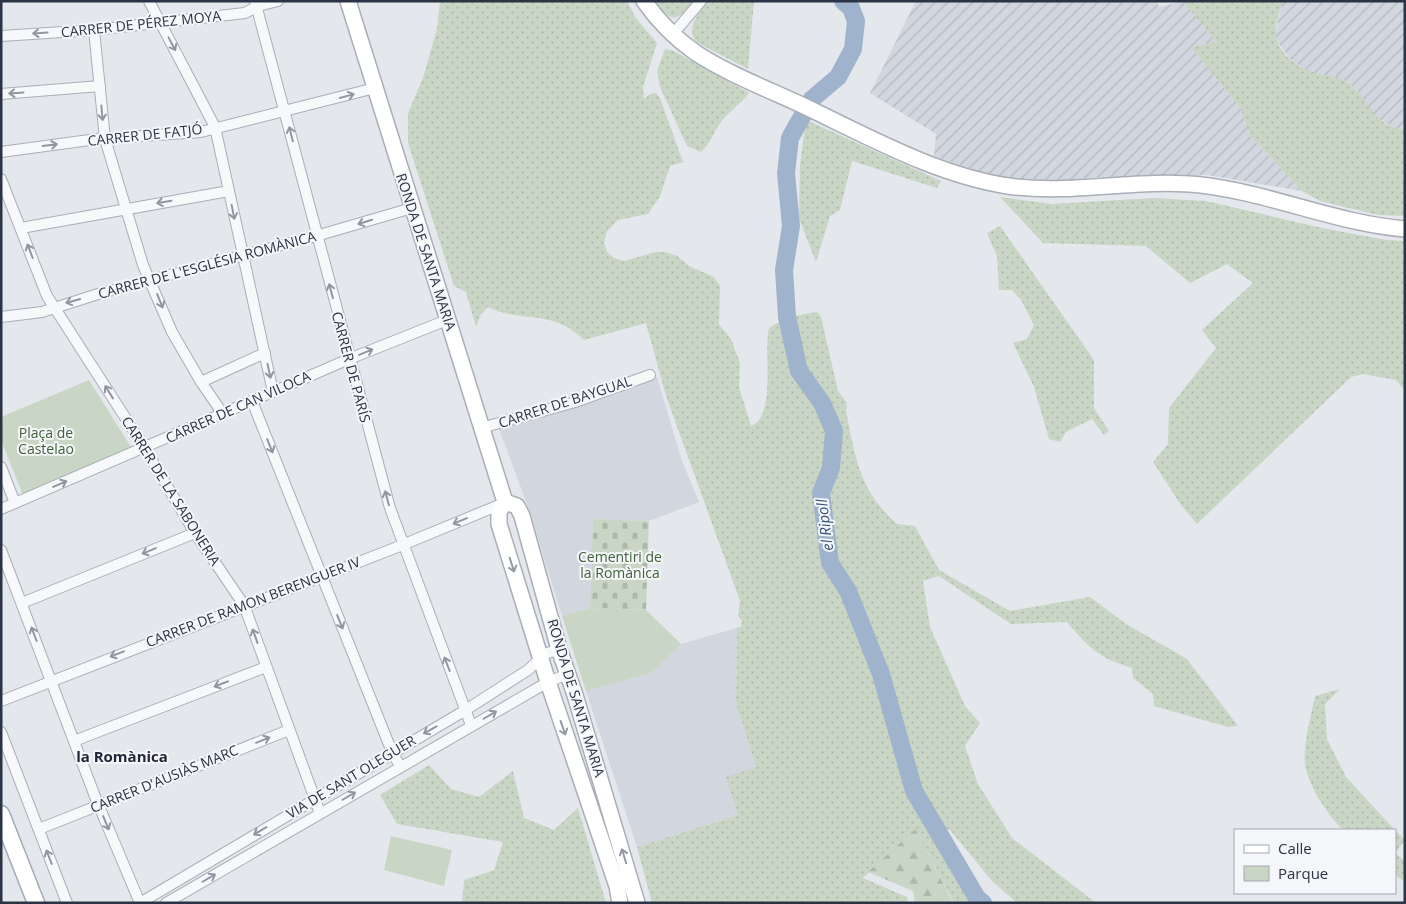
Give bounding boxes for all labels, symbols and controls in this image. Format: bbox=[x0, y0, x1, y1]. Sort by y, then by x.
street label: CARRER DE PÉREZ MOYA bbox=[60, 6, 222, 41]
one-way arrow bbox=[32, 29, 48, 38]
one-way arrow bbox=[168, 36, 178, 51]
one-way arrow bbox=[9, 88, 25, 97]
one-way arrow bbox=[338, 90, 354, 100]
one-way arrow bbox=[98, 105, 107, 121]
street label: CARRER DE FATJÓ bbox=[87, 119, 203, 150]
one-way arrow bbox=[286, 126, 295, 142]
one-way arrow bbox=[41, 140, 57, 150]
street label: RONDA DE SANTA MARIA bbox=[392, 171, 461, 333]
one-way arrow bbox=[156, 198, 172, 208]
one-way arrow bbox=[229, 204, 238, 220]
one-way arrow bbox=[357, 217, 373, 227]
street label: CARRER DE L'ESGLÉSIA ROMÀNICA bbox=[96, 226, 318, 303]
one-way arrow bbox=[25, 244, 34, 259]
one-way arrow bbox=[325, 284, 335, 300]
one-way arrow bbox=[155, 293, 165, 308]
one-way arrow bbox=[65, 297, 81, 306]
street label: CARRER DE PARÍS bbox=[328, 309, 375, 424]
one-way arrow bbox=[358, 346, 373, 356]
one-way arrow bbox=[265, 362, 274, 378]
street label: CARRER DE CAN VILOCA bbox=[162, 366, 313, 447]
street label: CARRER DE BAYGUAL bbox=[496, 371, 634, 432]
one-way arrow bbox=[104, 386, 114, 400]
street label: CARRER DE LA SABONERIA bbox=[118, 413, 225, 569]
park label: Plaça de Castelao bbox=[18, 423, 74, 458]
one-way arrow bbox=[266, 438, 275, 453]
one-way arrow bbox=[52, 478, 67, 488]
one-way arrow bbox=[382, 491, 392, 507]
water label: el Ripoll bbox=[811, 497, 837, 552]
one-way arrow bbox=[453, 517, 468, 526]
one-way arrow bbox=[142, 547, 157, 557]
park label: Cementiri de la Romànica bbox=[578, 547, 662, 582]
street label: CARRER DE RAMON BERENGUER IV bbox=[143, 552, 363, 651]
one-way arrow bbox=[508, 556, 517, 572]
one-way arrow bbox=[336, 613, 345, 629]
street label: RONDA DE SANTA MARIA bbox=[543, 616, 610, 779]
one-way arrow bbox=[29, 627, 38, 643]
one-way arrow bbox=[250, 628, 259, 644]
one-way arrow bbox=[110, 650, 125, 660]
one-way arrow bbox=[442, 657, 451, 672]
one-way arrow bbox=[214, 680, 229, 689]
one-way arrow bbox=[482, 710, 497, 720]
one-way arrow bbox=[559, 720, 569, 736]
one-way arrow bbox=[424, 726, 438, 736]
street label: VIA DE SANT OLEGUER bbox=[283, 730, 419, 823]
one-way arrow bbox=[255, 735, 270, 744]
street label: CARRER D'AUSIÀS MARC bbox=[87, 740, 241, 817]
district label: la Romànica bbox=[76, 746, 168, 766]
one-way arrow bbox=[341, 791, 356, 801]
one-way arrow bbox=[102, 815, 112, 830]
one-way arrow bbox=[254, 827, 268, 837]
legend bbox=[1234, 829, 1396, 894]
text: Calle bbox=[1278, 838, 1312, 858]
one-way arrow bbox=[619, 848, 629, 864]
one-way arrow bbox=[44, 850, 54, 865]
text: Parque bbox=[1278, 863, 1328, 883]
one-way arrow bbox=[201, 873, 215, 883]

